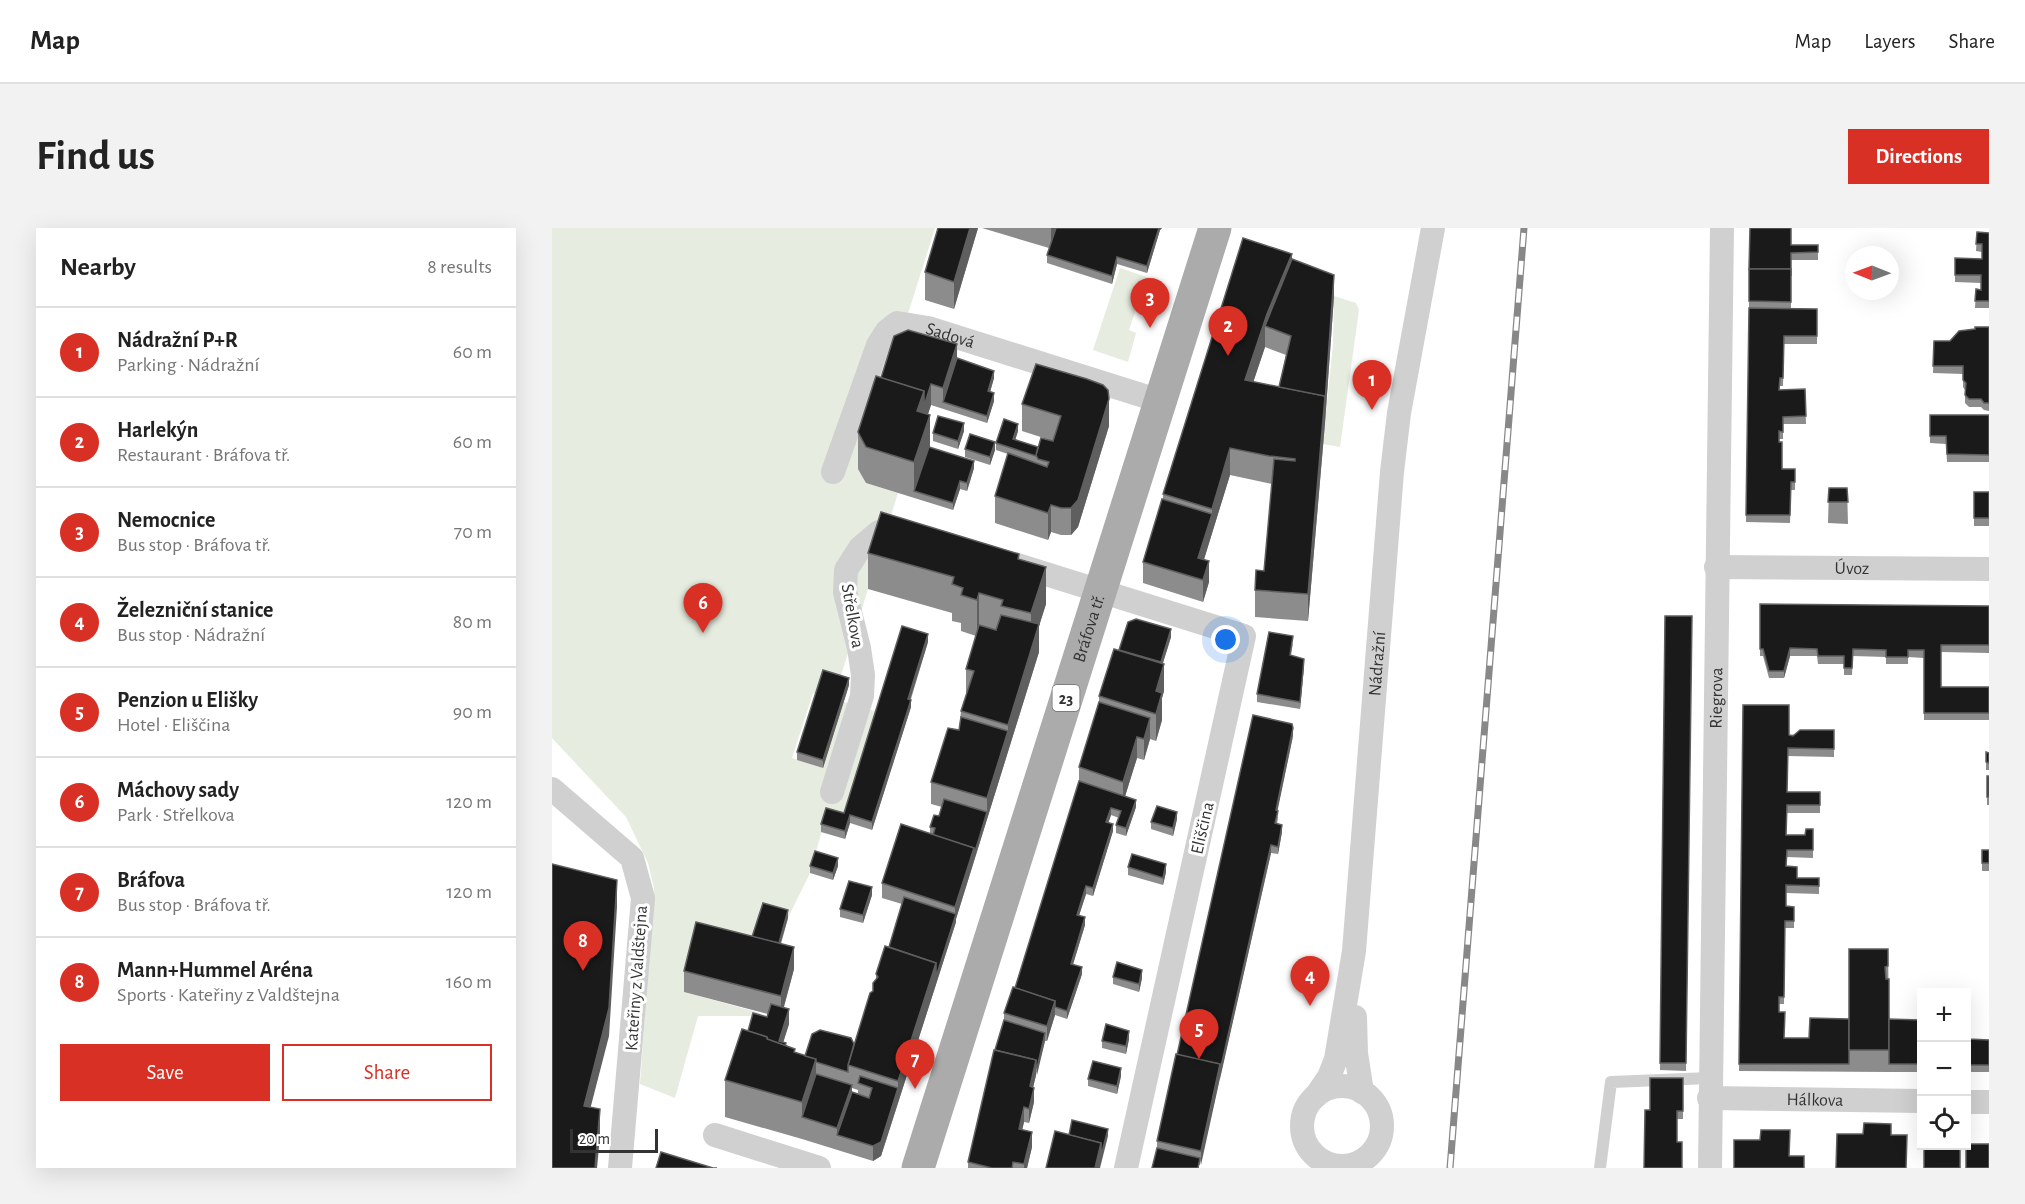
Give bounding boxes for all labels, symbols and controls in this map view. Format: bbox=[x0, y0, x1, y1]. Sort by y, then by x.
text: Map bbox=[30, 27, 80, 55]
text: Map bbox=[1795, 31, 1831, 52]
text: Layers bbox=[1864, 31, 1915, 52]
text: Share bbox=[1948, 31, 1995, 52]
button: Directions bbox=[1848, 129, 1989, 184]
text: Find us bbox=[36, 135, 155, 177]
north arrow bbox=[1845, 246, 1899, 300]
text: Nearby bbox=[60, 254, 136, 280]
text: 8 results bbox=[427, 257, 492, 277]
pin: 3 bbox=[1130, 279, 1170, 328]
pin: 2 bbox=[1208, 306, 1248, 356]
street label: Sadová bbox=[923, 320, 977, 352]
text: Nádražní P+R bbox=[117, 329, 238, 351]
text: 1 bbox=[76, 342, 83, 362]
text: 60 m bbox=[453, 342, 492, 362]
text: Parking · Nádražní bbox=[117, 355, 259, 375]
pin: 1 bbox=[1352, 360, 1392, 410]
text: Harlekýn bbox=[117, 419, 198, 441]
text: 2 bbox=[75, 432, 84, 452]
text: 60 m bbox=[453, 432, 492, 452]
text: Restaurant · Bráfova tř. bbox=[117, 445, 290, 465]
text: Nemocnice bbox=[117, 509, 215, 531]
text: 3 bbox=[75, 522, 84, 542]
text: 70 m bbox=[454, 522, 492, 542]
text: Bus stop · Bráfova tř. bbox=[117, 535, 271, 555]
street label: Úvoz bbox=[1835, 557, 1869, 578]
street label: Střelkova bbox=[838, 583, 867, 650]
pin: 6 bbox=[684, 584, 722, 633]
street label: Bráfova tř. bbox=[1070, 593, 1109, 665]
text: Železniční stanice bbox=[117, 599, 274, 621]
text: 4 bbox=[74, 612, 85, 632]
text: 80 m bbox=[453, 612, 492, 632]
text: Bus stop · Nádražní bbox=[117, 625, 265, 645]
your location bbox=[1211, 625, 1240, 654]
street label: Nádražní bbox=[1366, 630, 1389, 697]
street label: Riegrova bbox=[1708, 667, 1726, 729]
road number: 23 bbox=[1052, 685, 1080, 711]
text: Penzion u Elišky bbox=[117, 689, 258, 711]
text: 5 bbox=[75, 702, 84, 722]
text: 90 m bbox=[453, 702, 492, 722]
text: Hotel · Eliščina bbox=[117, 715, 230, 735]
text: Máchovy sady bbox=[117, 779, 239, 801]
text: 6 bbox=[75, 792, 84, 812]
text: 120 m bbox=[446, 792, 492, 812]
street label: Eliščina bbox=[1188, 800, 1218, 856]
text: Park · Střelkova bbox=[117, 805, 235, 825]
text: Bráfova bbox=[117, 869, 185, 891]
text: 7 bbox=[75, 882, 84, 902]
text: 120 m bbox=[446, 882, 492, 902]
text: Bus stop · Bráfova tř. bbox=[117, 895, 271, 915]
street label: Kateřiny z Valdštejna bbox=[623, 905, 651, 1052]
pin: 8 bbox=[564, 922, 603, 971]
pin: 4 bbox=[1290, 956, 1329, 1006]
text: Mann+Hummel Aréna bbox=[117, 959, 313, 981]
text: 8 bbox=[75, 972, 84, 992]
text: 160 m bbox=[446, 972, 492, 992]
text: Sports · Kateřiny z Valdštejna bbox=[117, 985, 340, 1005]
map controls bbox=[1917, 988, 1971, 1150]
button: + bbox=[1917, 988, 1971, 1042]
pin: 5 bbox=[1180, 1010, 1218, 1059]
pin: 7 bbox=[896, 1040, 934, 1089]
button: − bbox=[1917, 1042, 1971, 1096]
button: Save bbox=[60, 1044, 270, 1101]
button: Share bbox=[282, 1044, 492, 1101]
street label: Hálkova bbox=[1786, 1091, 1844, 1110]
button: locate bbox=[1917, 1096, 1971, 1150]
scale bar bbox=[570, 1126, 658, 1154]
text: 20 m bbox=[579, 1131, 610, 1147]

